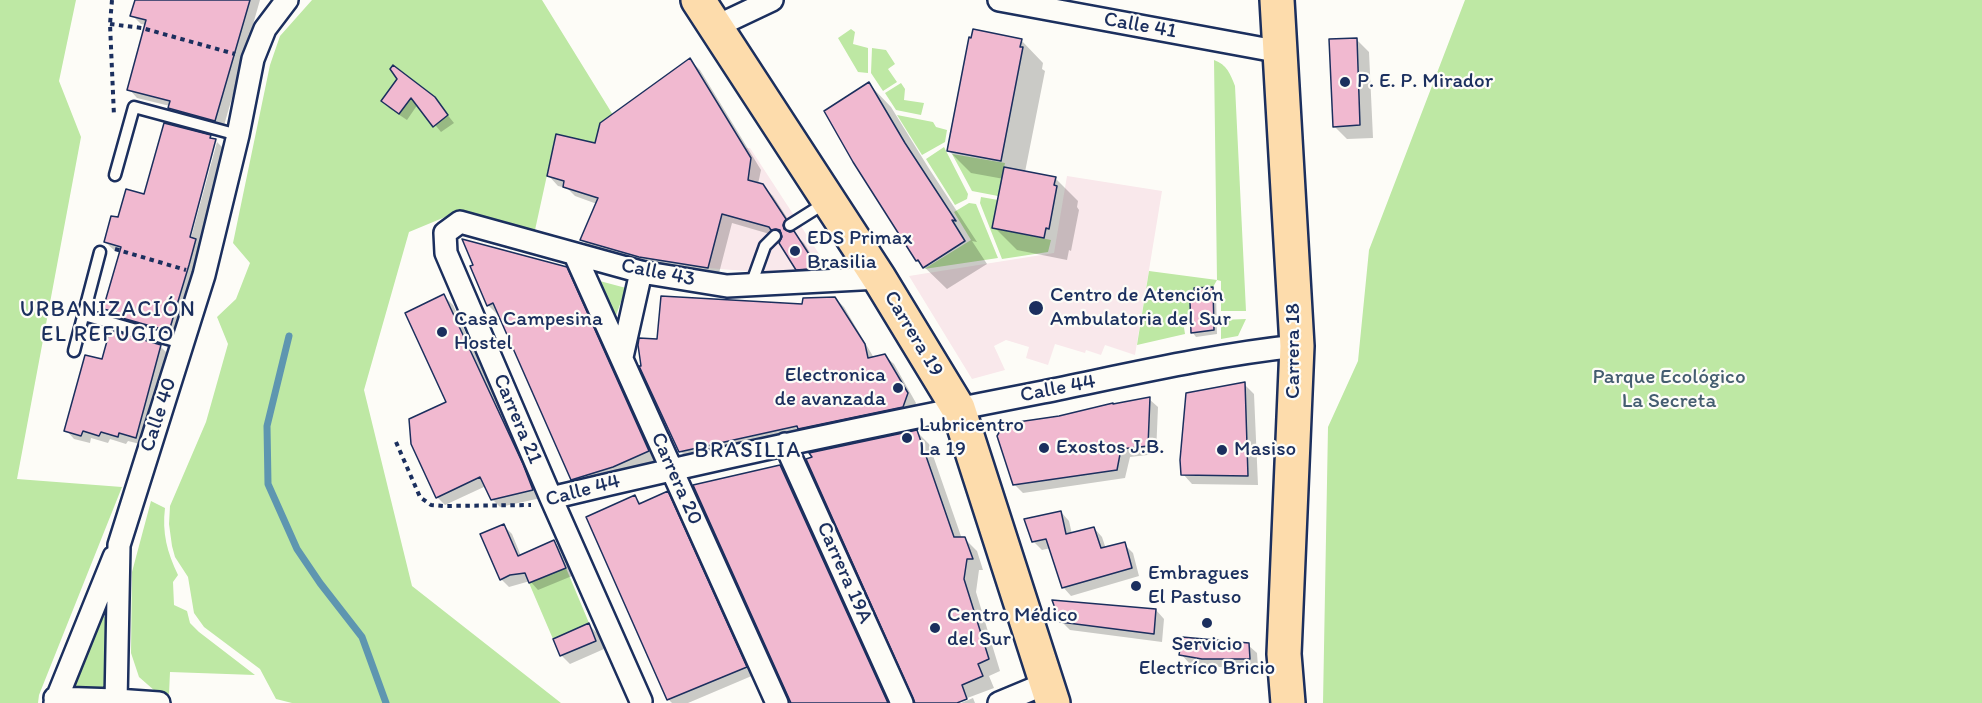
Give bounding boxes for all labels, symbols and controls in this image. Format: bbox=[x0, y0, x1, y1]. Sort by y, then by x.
street label: Calle 41 bbox=[1102, 7, 1178, 45]
place label: P. E. P. Mirador bbox=[1357, 69, 1493, 95]
marker: P. E. P. Mirador bbox=[1338, 75, 1352, 89]
place label: EDS Primax Brasilia bbox=[807, 226, 912, 276]
marker: EDS Primax Brasilia bbox=[788, 244, 802, 258]
street label: Calle 43 bbox=[619, 253, 697, 293]
place label: Centro de Atención Ambulatoria del Sur bbox=[1050, 283, 1231, 333]
street label: Carrera 19 bbox=[878, 287, 948, 381]
district label: URBANIZACIÓN EL REFUGIO bbox=[21, 297, 195, 348]
marker: Centro de Atención Ambulatoria del Sur bbox=[1027, 299, 1045, 317]
street label: Carrera 18 bbox=[1281, 303, 1307, 399]
place label: Casa Campesina Hostel bbox=[454, 307, 603, 357]
marker: Casa Campesina Hostel bbox=[435, 325, 449, 339]
place label: Electronica de avanzada bbox=[775, 363, 886, 413]
park label: Parque Ecológico La Secreta bbox=[1592, 365, 1746, 415]
street label: Calle 44 bbox=[1018, 369, 1098, 409]
street label: Carrera 21 bbox=[487, 370, 547, 468]
street label: Calle 40 bbox=[135, 375, 183, 455]
marker: Electronica de avanzada bbox=[891, 381, 905, 395]
place label: Lubricentro La 19 bbox=[919, 413, 1024, 463]
street label: Carrera 20 bbox=[644, 429, 708, 529]
marker: Lubricentro La 19 bbox=[900, 431, 914, 445]
place label: Exostos J.B. bbox=[1056, 435, 1164, 461]
place label: Masiso bbox=[1234, 437, 1296, 463]
district label: BRASILIA bbox=[695, 438, 801, 464]
marker: Exostos J.B. bbox=[1037, 441, 1051, 455]
marker: Masiso bbox=[1215, 443, 1229, 457]
street label: Calle 44 bbox=[543, 469, 623, 513]
street label: Carrera 19A bbox=[810, 518, 878, 628]
place label: Embragues El Pastuso bbox=[1148, 561, 1249, 611]
marker: Embragues El Pastuso bbox=[1129, 579, 1143, 593]
place label: Centro Médico del Sur bbox=[947, 603, 1078, 653]
marker: Servicio Electríco Bricio bbox=[1200, 616, 1214, 630]
marker: Centro Médico del Sur bbox=[928, 621, 942, 635]
place label: Servicio Electríco Bricio bbox=[1139, 632, 1275, 682]

